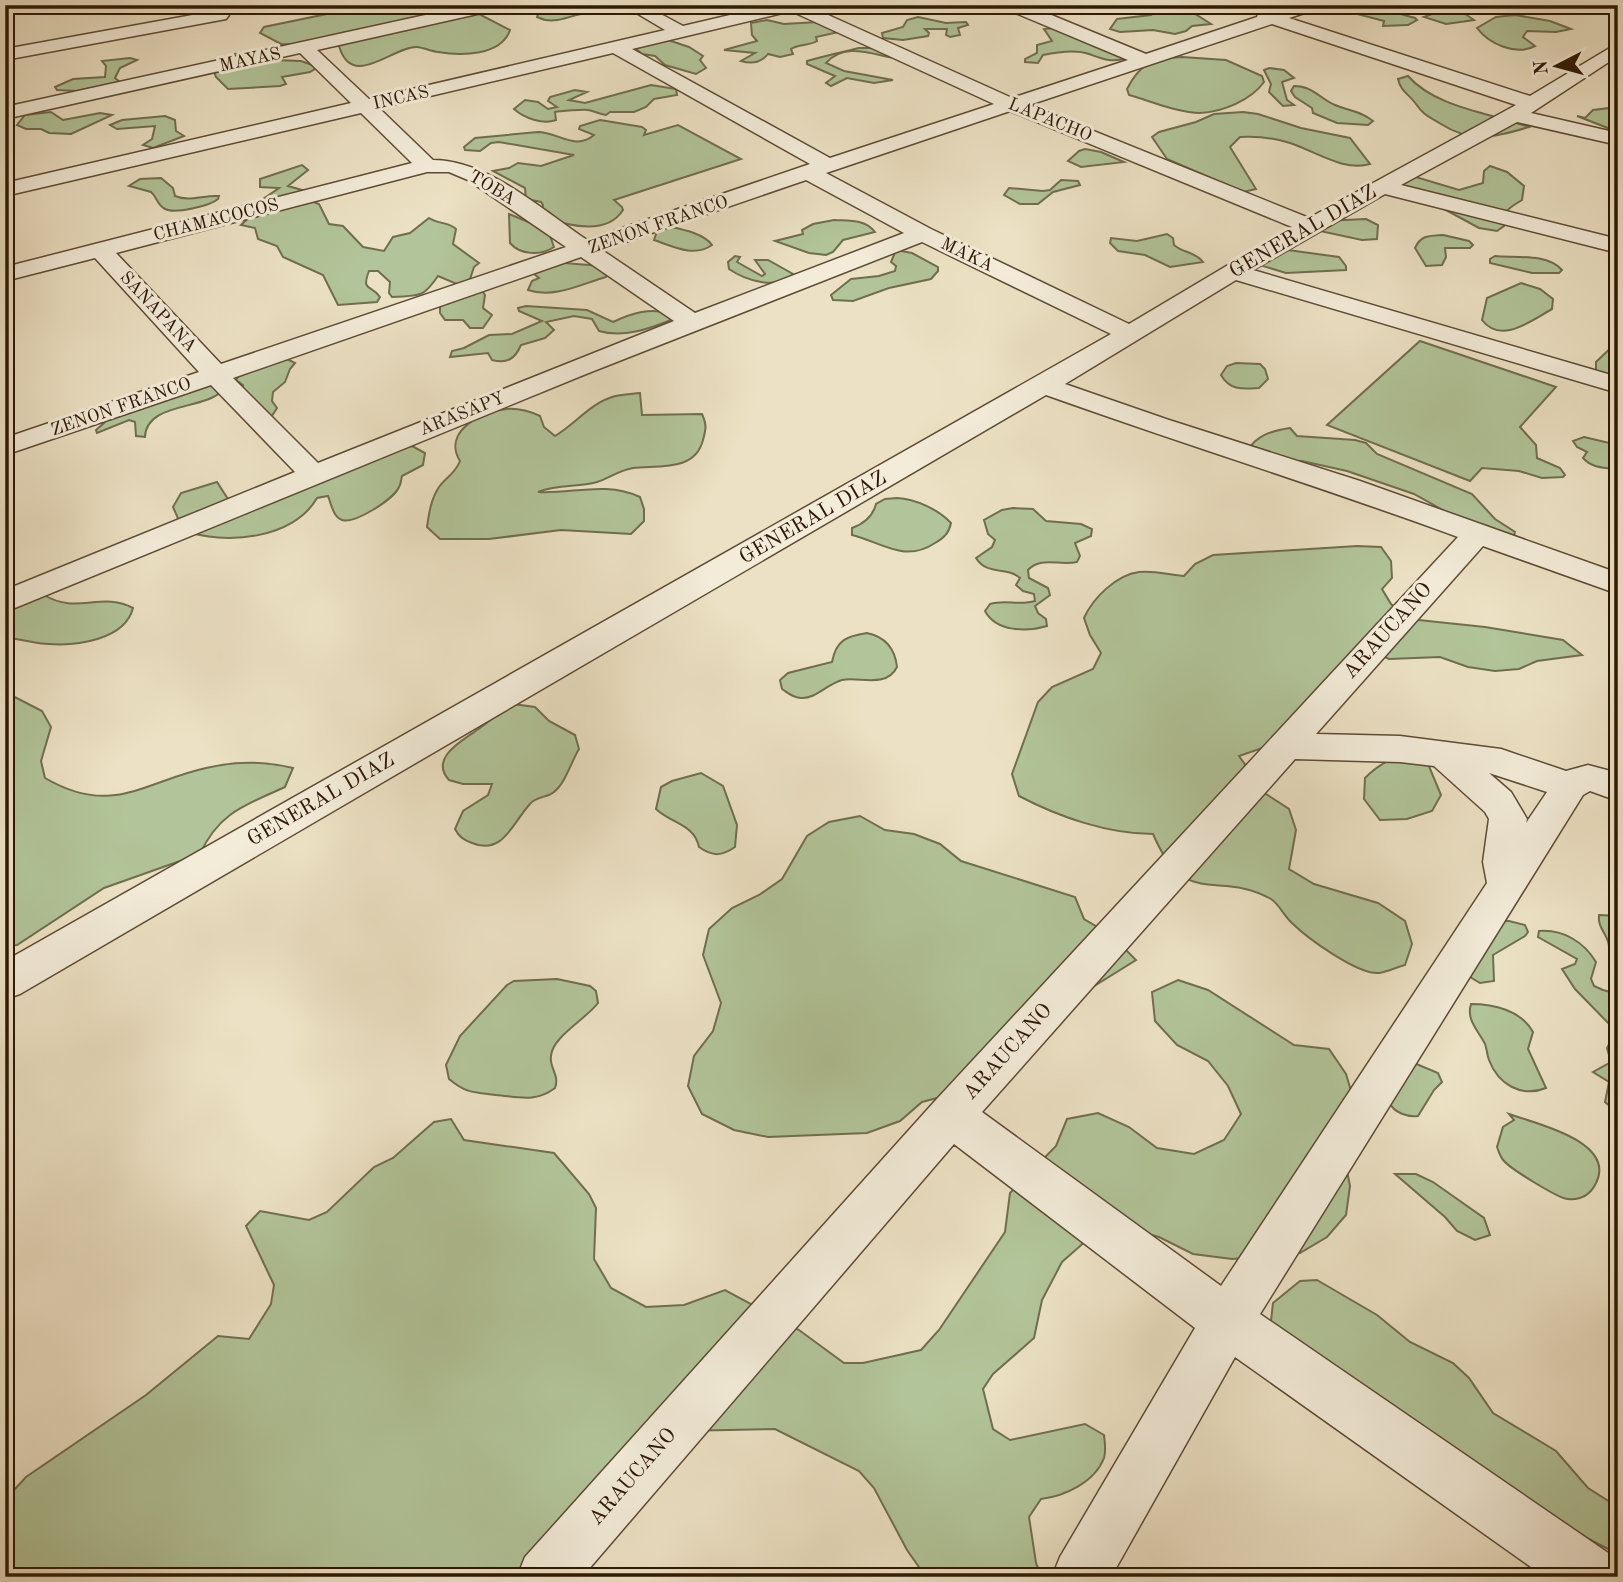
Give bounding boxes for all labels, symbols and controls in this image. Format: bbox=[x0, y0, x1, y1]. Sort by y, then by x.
north arrow bbox=[1522, 32, 1592, 102]
street label: MAYAS bbox=[217, 45, 283, 75]
text: N bbox=[1532, 59, 1553, 76]
street label: INCAS bbox=[371, 83, 431, 113]
street label: LAPACHO bbox=[1006, 95, 1094, 145]
street label: TOBA bbox=[466, 167, 519, 209]
street label: GENERAL DIAZ bbox=[1226, 181, 1380, 283]
street label: ZENON FRANCO bbox=[586, 193, 730, 257]
street label: CHAMACOCOS bbox=[152, 196, 280, 244]
street label: MAKA bbox=[938, 235, 996, 276]
street label: SANAPANA bbox=[116, 268, 200, 356]
street label: ZENON FRANCO bbox=[49, 375, 193, 439]
street label: ARASAPY bbox=[417, 389, 507, 439]
street label: GENERAL DIAZ bbox=[736, 467, 890, 569]
street label: ARAUCANO bbox=[1340, 579, 1436, 683]
street label: GENERAL DIAZ bbox=[244, 749, 398, 851]
street label: ARAUCANO bbox=[960, 1000, 1056, 1104]
street label: ARAUCANO bbox=[585, 1424, 681, 1530]

